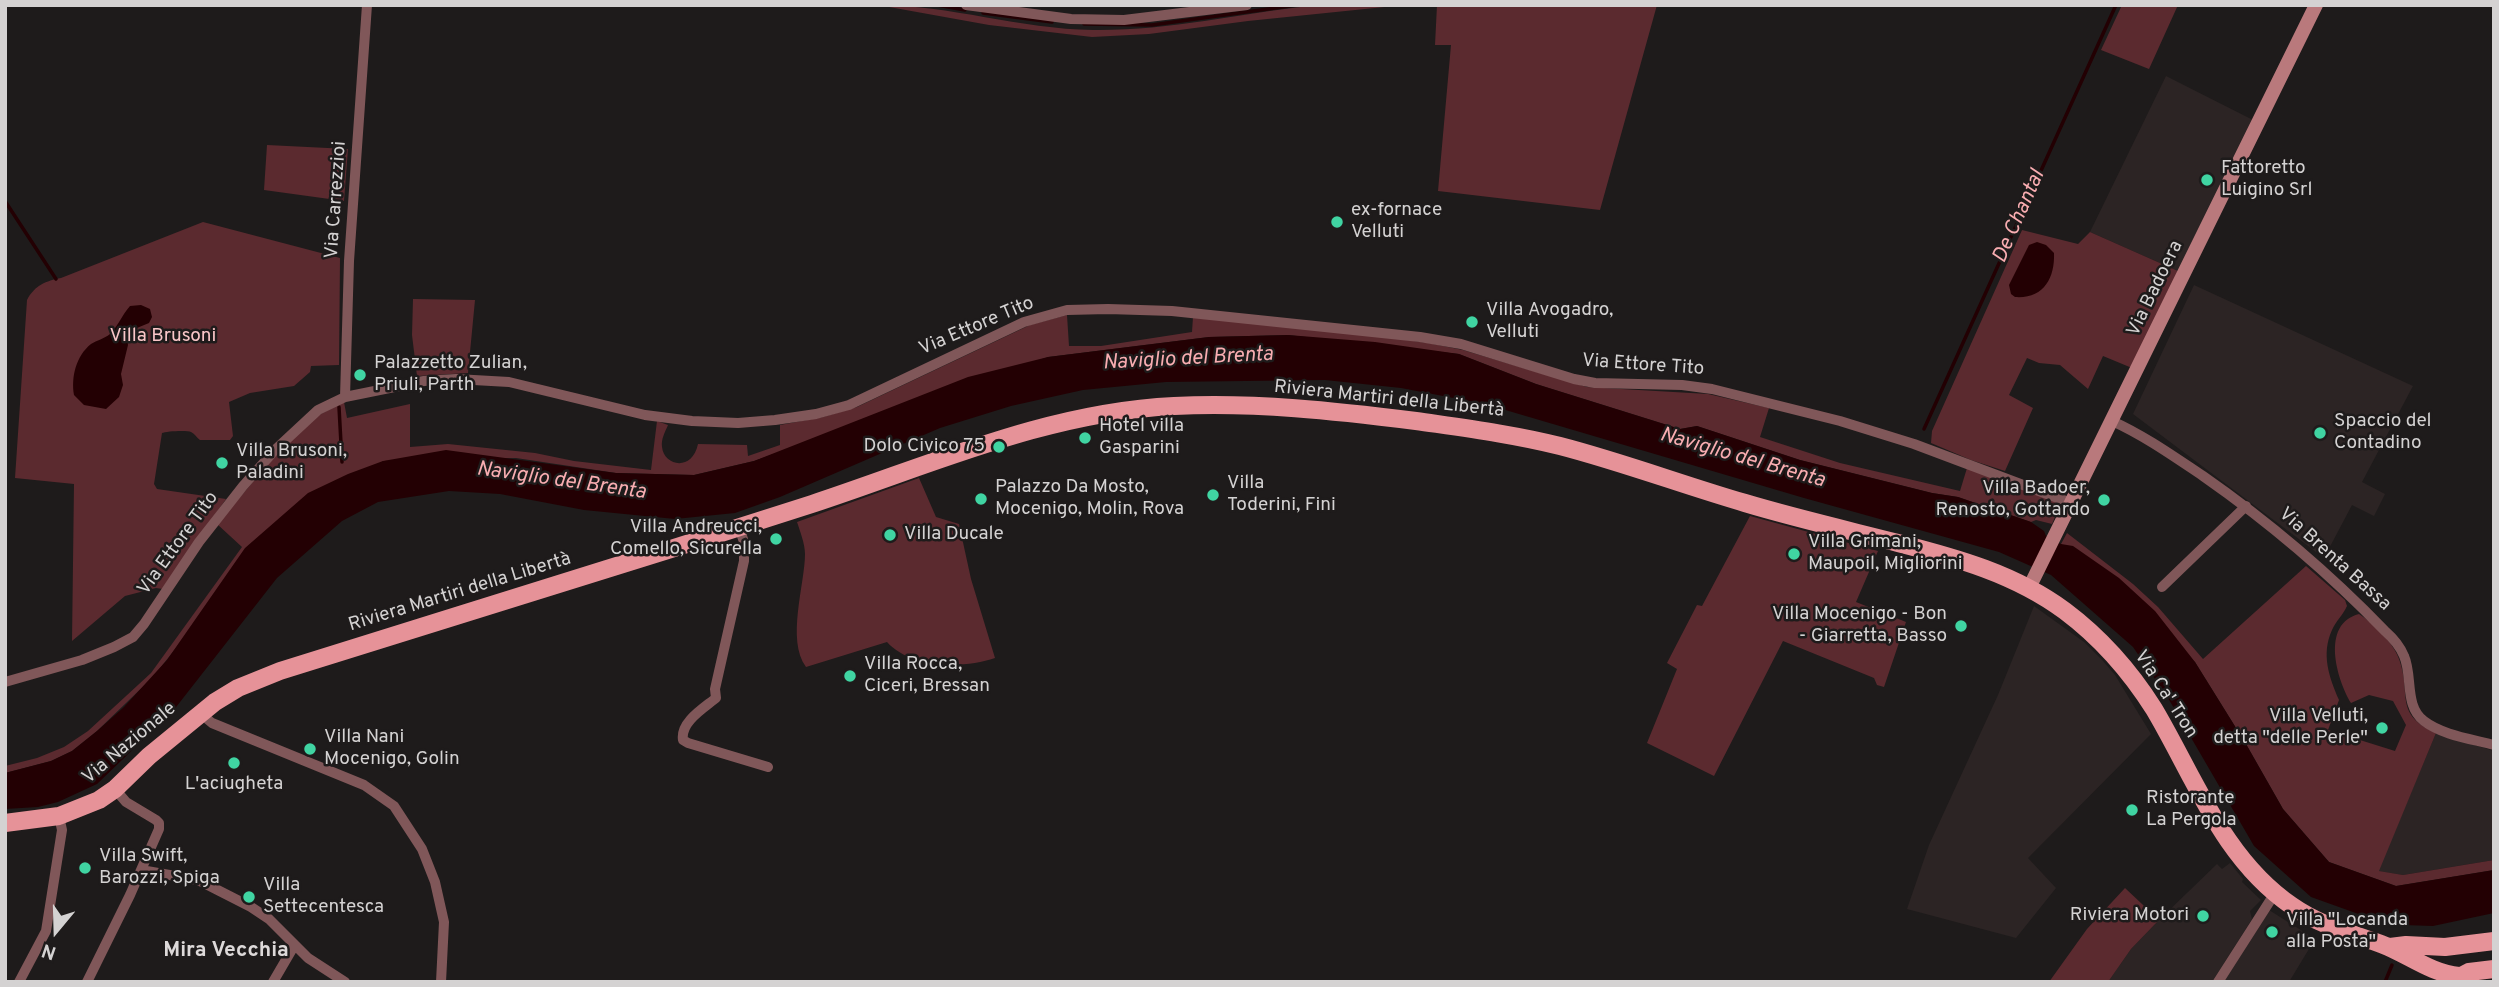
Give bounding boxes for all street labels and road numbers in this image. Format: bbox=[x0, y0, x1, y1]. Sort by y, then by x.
street label: Via Carrezzioi bbox=[322, 140, 352, 260]
street label: Via Badoera bbox=[2123, 237, 2189, 341]
street label: Via Ettore Tito bbox=[916, 293, 1038, 361]
street label: Via Ettore Tito bbox=[1581, 350, 1705, 382]
street label: Riviera Martiri della Libertà bbox=[1273, 377, 1505, 423]
street label: Via Ettore Tito bbox=[134, 488, 224, 600]
street label: Via Brenta Bassa bbox=[2273, 503, 2395, 617]
street label: Riviera Martiri della Libertà bbox=[346, 548, 574, 638]
street label: Via Ca' Tron bbox=[2128, 647, 2202, 743]
street label: Via Nazionale bbox=[78, 698, 182, 790]

